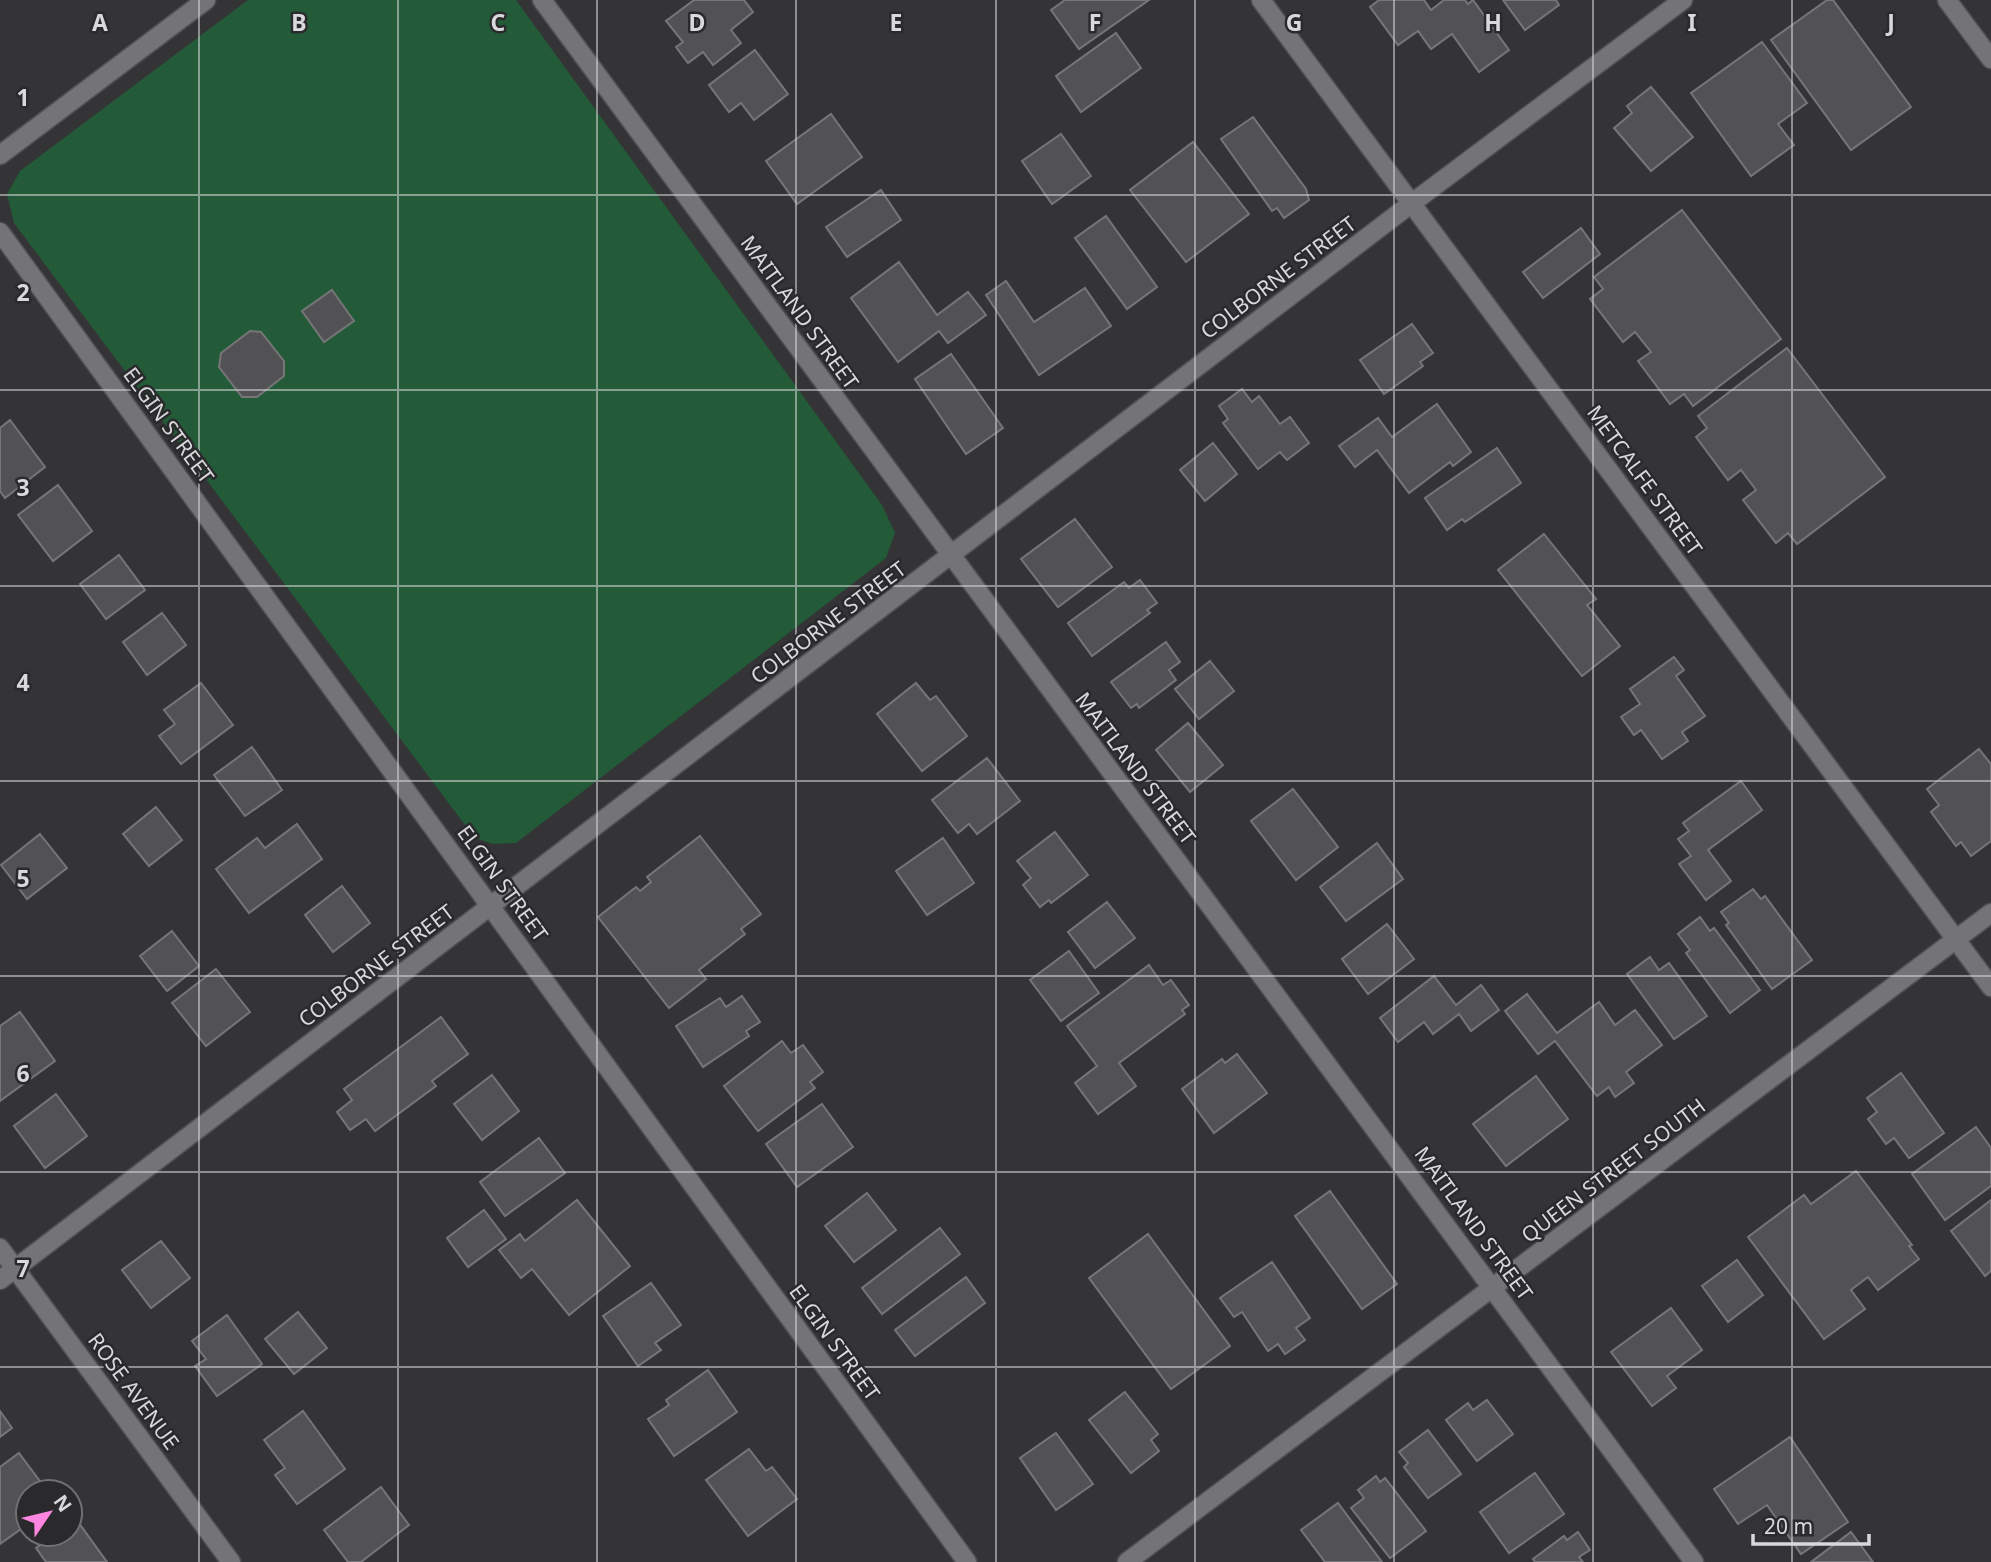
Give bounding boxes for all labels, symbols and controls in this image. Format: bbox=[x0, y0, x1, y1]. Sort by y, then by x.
text: A bbox=[92, 6, 108, 38]
text: B bbox=[291, 6, 307, 38]
text: C bbox=[491, 6, 506, 38]
text: D bbox=[689, 6, 705, 38]
text: E bbox=[890, 6, 902, 38]
text: F bbox=[1089, 6, 1101, 38]
text: G bbox=[1286, 6, 1302, 38]
text: H bbox=[1484, 6, 1502, 38]
text: I bbox=[1688, 6, 1697, 38]
text: J bbox=[1885, 6, 1895, 38]
text: 1 bbox=[16, 81, 30, 113]
street label: COLBORNE STREET bbox=[1195, 209, 1362, 345]
street label: MAITLAND STREET bbox=[735, 229, 866, 395]
text: 2 bbox=[16, 276, 30, 308]
street label: ELGIN STREET bbox=[117, 361, 221, 489]
street label: METCALFE STREET bbox=[1581, 399, 1709, 561]
text: 3 bbox=[16, 471, 30, 503]
street label: COLBORNE STREET bbox=[745, 554, 912, 690]
text: 4 bbox=[16, 666, 30, 698]
street label: MAITLAND STREET bbox=[1070, 686, 1203, 850]
street label: ELGIN STREET bbox=[451, 819, 555, 947]
text: 5 bbox=[16, 862, 30, 894]
street label: COLBORNE STREET bbox=[293, 897, 460, 1033]
text: 6 bbox=[16, 1057, 30, 1089]
street label: QUEEN STREET SOUTH bbox=[1515, 1091, 1711, 1249]
street label: MAITLAND STREET bbox=[1409, 1140, 1540, 1306]
text: 7 bbox=[16, 1252, 30, 1284]
street label: ELGIN STREET bbox=[783, 1278, 887, 1406]
street label: ROSE AVENUE bbox=[82, 1327, 186, 1455]
north arrow bbox=[14, 1478, 84, 1548]
text: N bbox=[48, 1489, 78, 1517]
scale bar bbox=[1753, 1502, 1868, 1546]
text: 20 m bbox=[1764, 1512, 1813, 1540]

